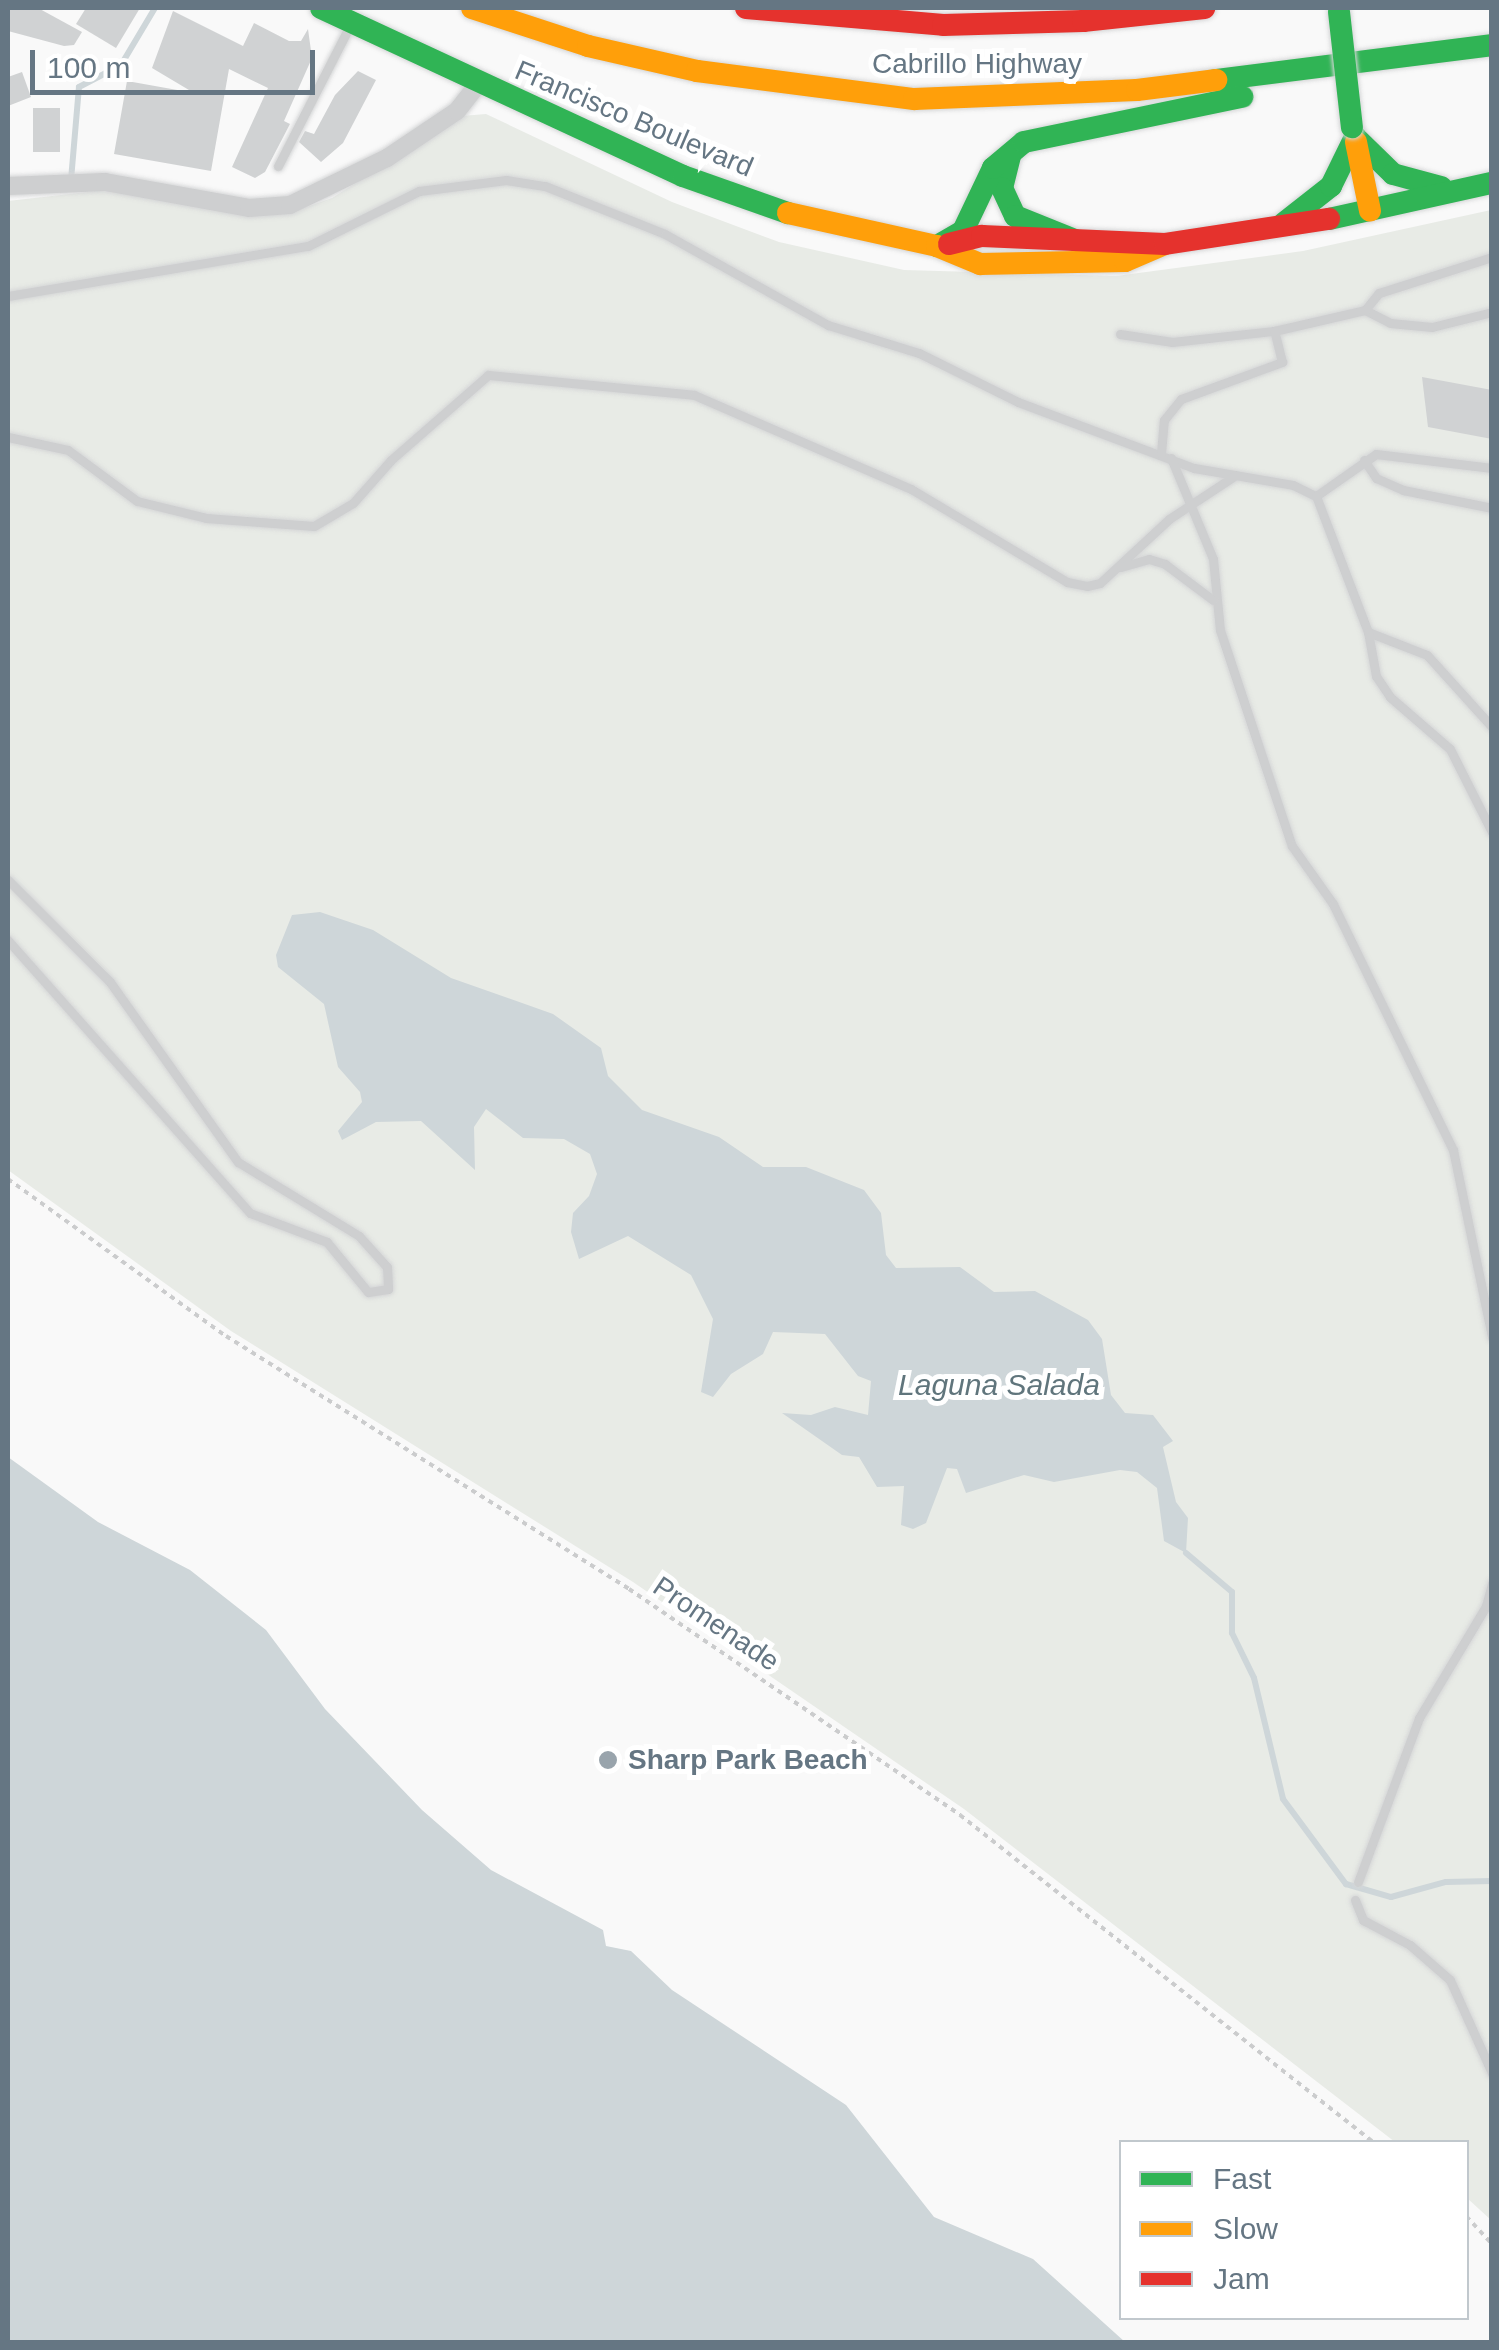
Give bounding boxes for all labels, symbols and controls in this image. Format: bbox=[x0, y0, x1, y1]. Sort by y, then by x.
scale bar bbox=[35, 30, 320, 92]
street label: Cabrillo Highway bbox=[872, 47, 1082, 81]
text: 100 m bbox=[47, 51, 130, 84]
street label: Francisco Boulevard bbox=[510, 54, 758, 184]
water label: Laguna Salada bbox=[898, 1367, 1100, 1403]
street label: Promenade bbox=[647, 1570, 785, 1678]
place label: Sharp Park Beach bbox=[628, 1743, 868, 1777]
marker: Sharp Park Beach bbox=[597, 1749, 619, 1771]
legend bbox=[1119, 2140, 1469, 2320]
text: Fast bbox=[1213, 2162, 1271, 2195]
text: Slow bbox=[1213, 2212, 1278, 2245]
text: Jam bbox=[1213, 2262, 1270, 2295]

